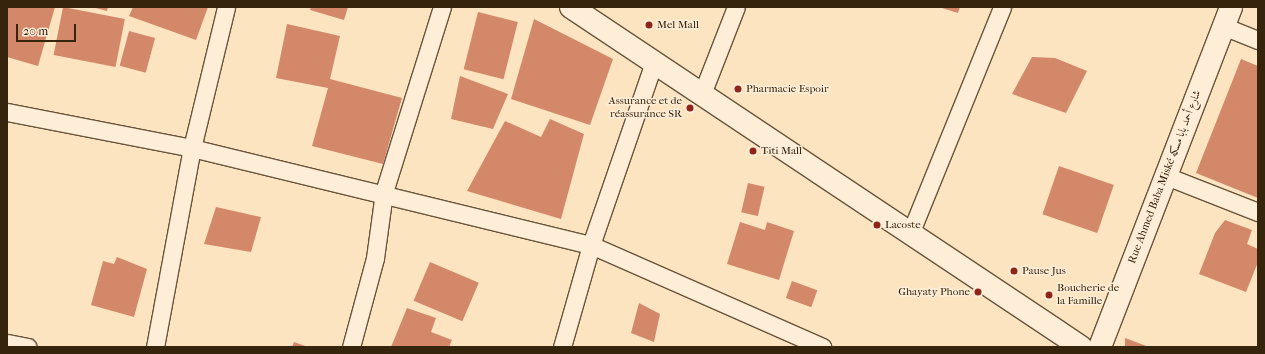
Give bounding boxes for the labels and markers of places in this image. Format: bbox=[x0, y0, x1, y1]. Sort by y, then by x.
place label: Mel Mall bbox=[657, 18, 699, 32]
marker: Mel Mall bbox=[644, 20, 654, 30]
place label: Pharmacie Espoir bbox=[746, 82, 829, 96]
marker: Pharmacie Espoir bbox=[733, 84, 743, 94]
place label: Assurance et de réassurance SR bbox=[609, 95, 682, 121]
marker: Assurance et de réassurance SR bbox=[685, 103, 695, 113]
place label: Titi Mall bbox=[761, 144, 802, 158]
marker: Titi Mall bbox=[748, 146, 758, 156]
place label: Lacoste bbox=[885, 218, 921, 232]
marker: Lacoste bbox=[872, 220, 882, 230]
place label: Pause Jus bbox=[1022, 264, 1066, 278]
marker: Pause Jus bbox=[1009, 266, 1019, 276]
place label: Boucherie de la Famille bbox=[1057, 282, 1119, 308]
place label: Ghayaty Phone bbox=[898, 285, 970, 299]
marker: Ghayaty Phone bbox=[973, 287, 983, 297]
marker: Boucherie de la Famille bbox=[1044, 290, 1054, 300]

